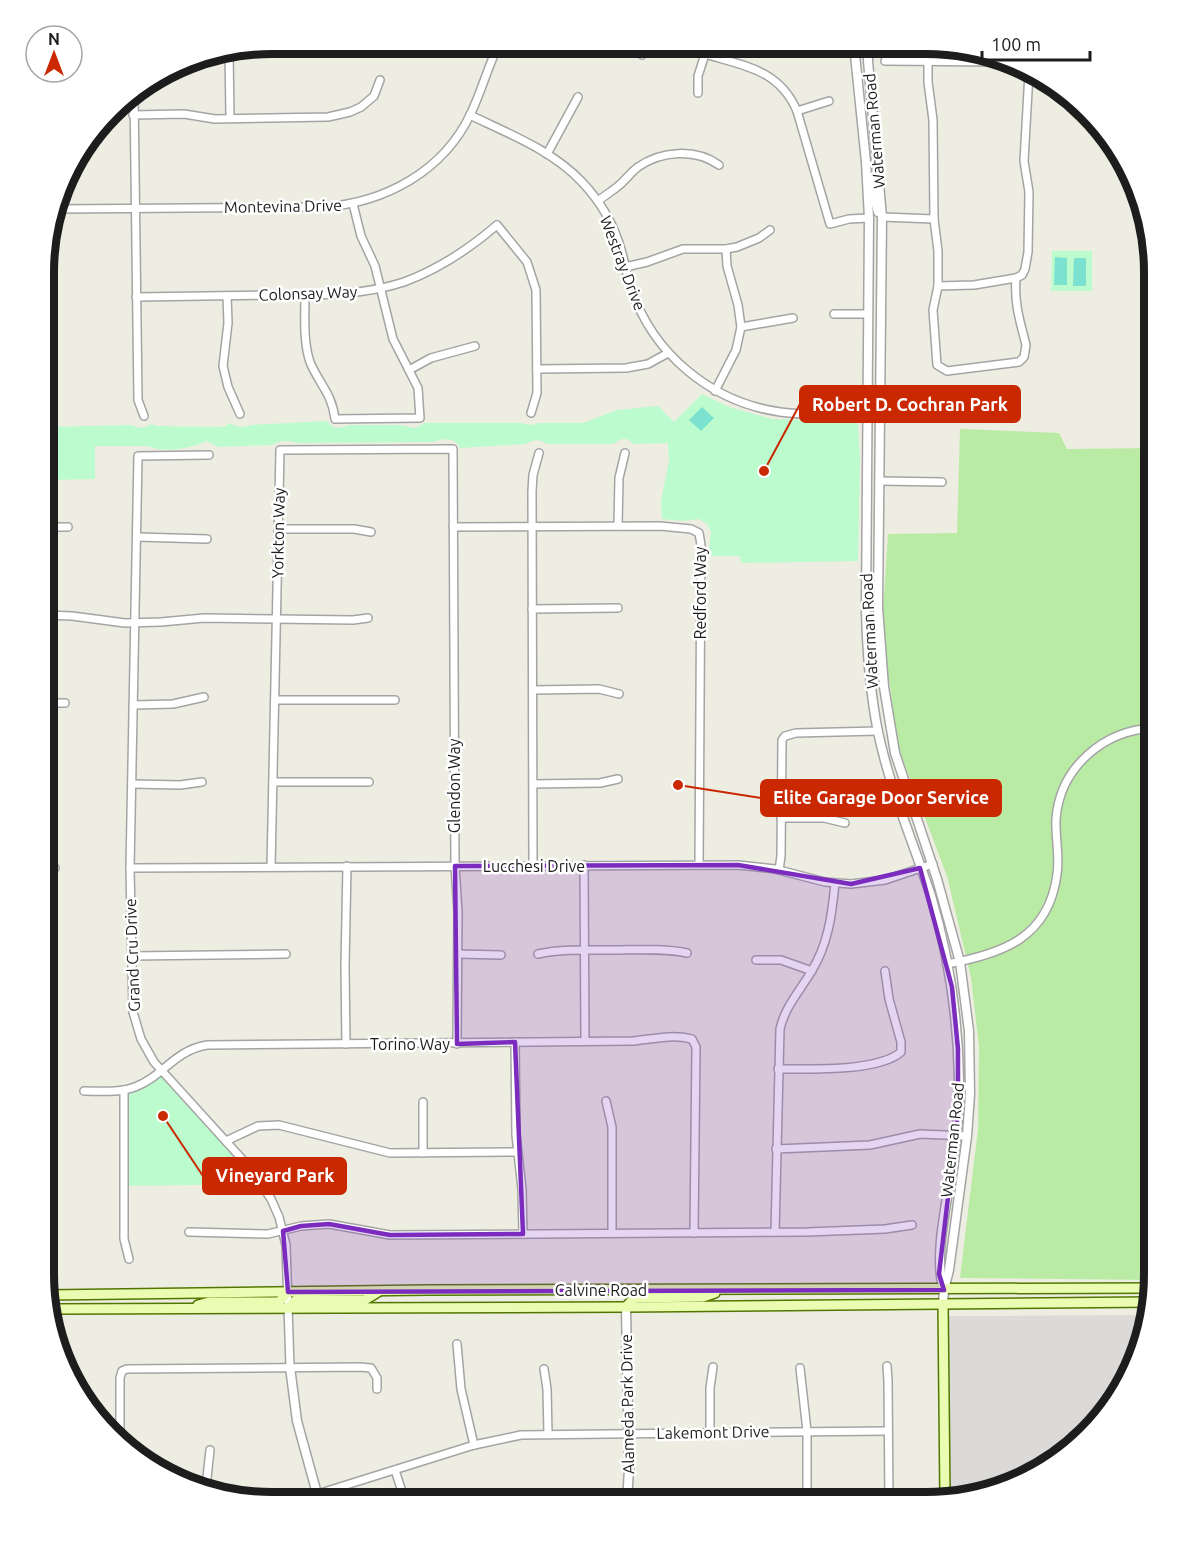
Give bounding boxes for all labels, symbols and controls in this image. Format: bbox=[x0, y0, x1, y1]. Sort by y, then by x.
north arrow bbox=[24, 24, 84, 84]
scale bar bbox=[982, 24, 1090, 62]
text: N bbox=[48, 30, 60, 48]
text: 100 m bbox=[991, 34, 1041, 54]
street label: Waterman Road bbox=[860, 73, 888, 189]
street label: Montevina Drive bbox=[224, 196, 342, 216]
street label: Westray Drive bbox=[597, 213, 649, 313]
street label: Colonsay Way bbox=[258, 282, 358, 304]
callout: Robert D. Cochran Park bbox=[800, 386, 1020, 422]
text: Robert D. Cochran Park bbox=[812, 394, 1008, 414]
street label: Yorkton Way bbox=[268, 487, 288, 579]
street label: Redford Way bbox=[691, 546, 709, 640]
street label: Waterman Road bbox=[857, 573, 881, 689]
street label: Glendon Way bbox=[445, 738, 463, 833]
callout: Elite Garage Door Service bbox=[761, 780, 1001, 816]
text: Elite Garage Door Service bbox=[773, 787, 989, 807]
street label: Lucchesi Drive bbox=[483, 857, 585, 875]
street label: Grand Cru Drive bbox=[121, 898, 143, 1012]
street label: Torino Way bbox=[370, 1035, 450, 1053]
street label: Waterman Road bbox=[937, 1082, 967, 1198]
callout: Vineyard Park bbox=[203, 1158, 346, 1194]
text: Vineyard Park bbox=[216, 1165, 334, 1185]
street label: Calvine Road bbox=[555, 1281, 647, 1299]
street label: Alameda Park Drive bbox=[617, 1334, 637, 1474]
street label: Lakemont Drive bbox=[656, 1422, 770, 1442]

